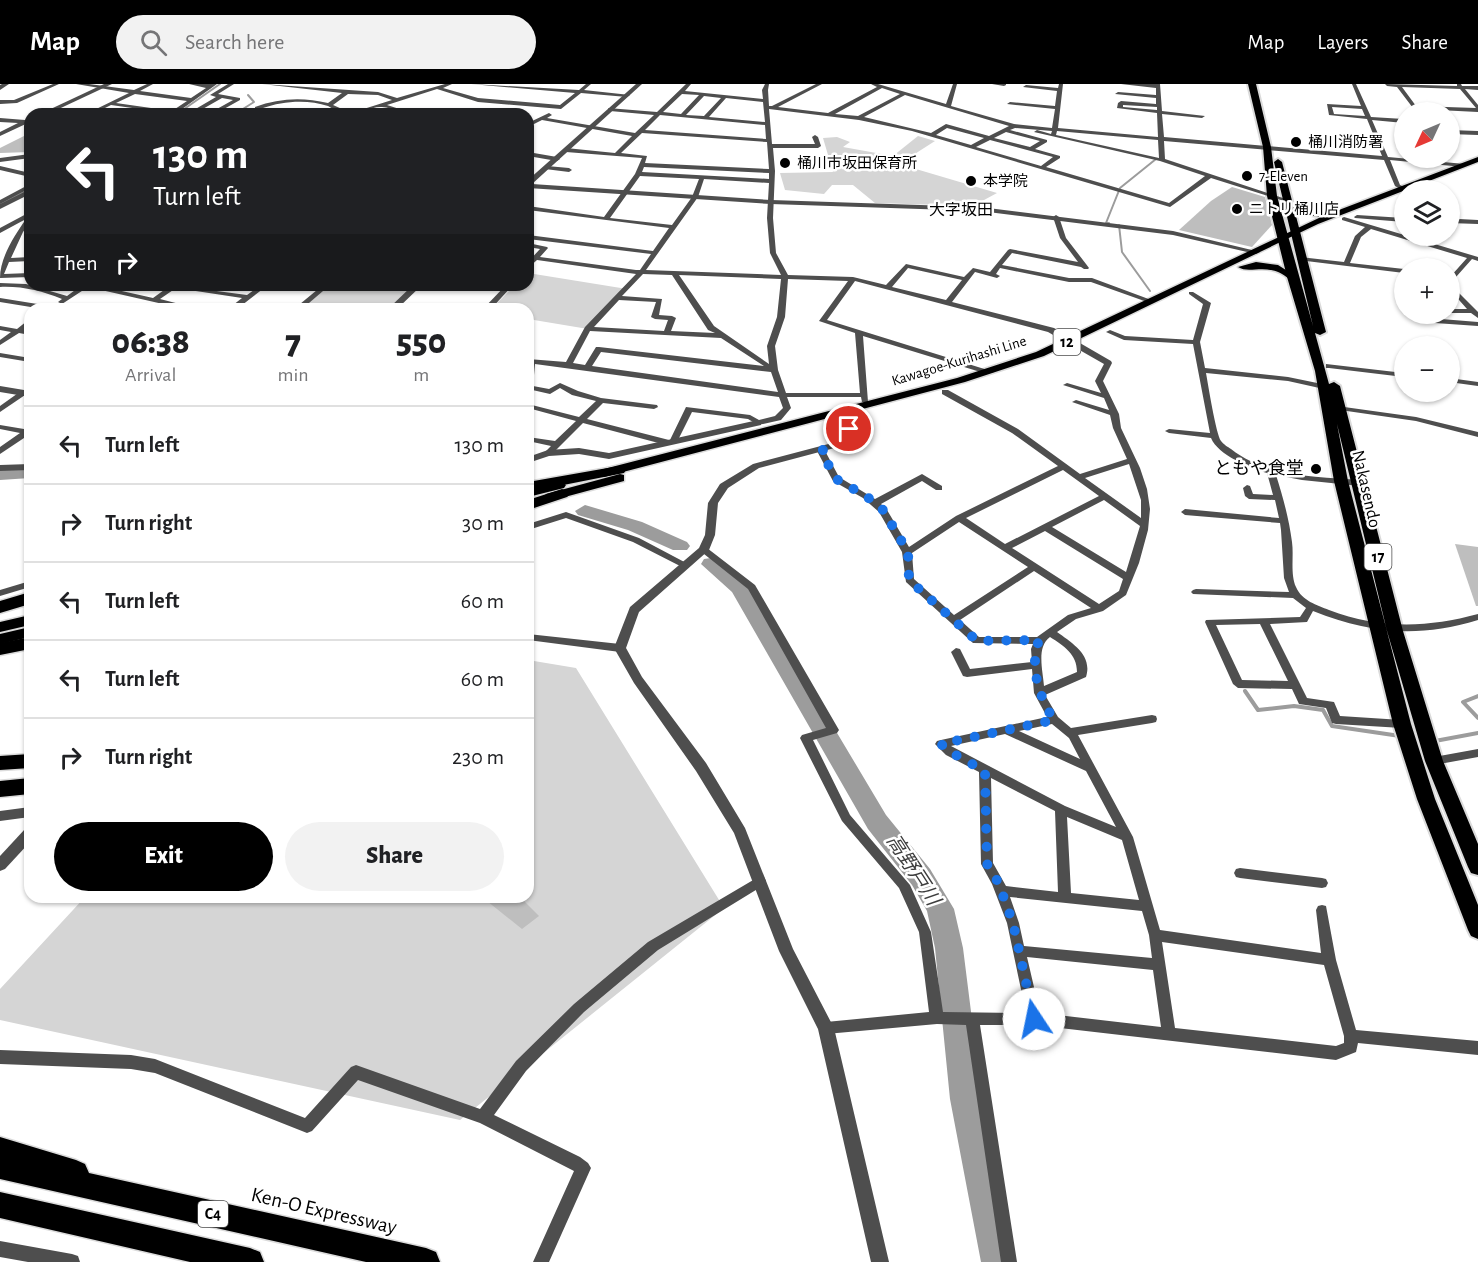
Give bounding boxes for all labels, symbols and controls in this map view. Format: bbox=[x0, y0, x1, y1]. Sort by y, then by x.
search box bbox=[116, 15, 536, 69]
icon: search bbox=[137, 26, 170, 59]
text: Map bbox=[30, 28, 80, 56]
text: Search here bbox=[185, 31, 284, 53]
text: Map bbox=[1248, 32, 1284, 53]
text: Layers bbox=[1317, 32, 1368, 53]
text: Share bbox=[1401, 32, 1448, 53]
north arrow bbox=[1394, 102, 1460, 168]
map controls bbox=[1394, 102, 1460, 402]
icon: left bbox=[54, 132, 132, 210]
text: 130 m bbox=[153, 134, 248, 176]
place label: 桶川消防署 bbox=[1308, 134, 1383, 150]
marker: 桶川消防署 bbox=[1289, 135, 1303, 149]
place label: 桶川市坂田保育所 bbox=[797, 155, 917, 171]
marker: 桶川市坂田保育所 bbox=[778, 156, 792, 170]
marker: 7-Eleven bbox=[1240, 169, 1254, 183]
place label: 7-Eleven bbox=[1259, 169, 1308, 184]
place label: 本学院 bbox=[983, 173, 1028, 189]
marker: 本学院 bbox=[964, 174, 978, 188]
button: layers bbox=[1394, 180, 1460, 246]
text: Turn left bbox=[153, 183, 241, 210]
place label: ニトリ桶川店 bbox=[1249, 201, 1339, 217]
district label: 大字坂田 bbox=[929, 202, 993, 218]
marker: ニトリ桶川店 bbox=[1230, 202, 1244, 216]
icon: right bbox=[110, 246, 143, 279]
text: Then bbox=[54, 252, 98, 274]
button: + bbox=[1394, 258, 1460, 324]
text: 06:38 bbox=[112, 324, 190, 360]
text: 7 bbox=[285, 324, 301, 360]
text: 550 bbox=[396, 324, 446, 360]
road number: 12 bbox=[1054, 329, 1080, 355]
street label: Kawagoe-Kurihashi Line bbox=[890, 333, 1028, 389]
button: − bbox=[1394, 336, 1460, 402]
text: Arrival bbox=[125, 365, 176, 385]
text: min bbox=[278, 365, 309, 385]
text: m bbox=[413, 365, 429, 385]
pin bbox=[823, 403, 874, 454]
icon: arrive bbox=[832, 412, 865, 445]
icon: left bbox=[54, 429, 87, 462]
text: Turn left bbox=[105, 434, 179, 456]
text: 130 m bbox=[455, 434, 504, 456]
street label: Nakasendo bbox=[1348, 449, 1384, 530]
place label: ともや食堂 bbox=[1214, 459, 1304, 478]
marker: ともや食堂 bbox=[1309, 462, 1323, 476]
icon: right bbox=[54, 507, 87, 540]
text: Turn right bbox=[105, 512, 192, 534]
text: 30 m bbox=[462, 512, 504, 534]
road number: 17 bbox=[1364, 544, 1392, 570]
icon: left bbox=[54, 585, 87, 618]
text: Turn left bbox=[105, 590, 179, 612]
text: 60 m bbox=[461, 590, 504, 612]
icon: left bbox=[54, 663, 87, 696]
text: Turn left bbox=[105, 668, 179, 690]
text: 60 m bbox=[461, 668, 504, 690]
icon: right bbox=[54, 741, 87, 774]
text: Turn right bbox=[105, 746, 192, 768]
text: 230 m bbox=[452, 746, 504, 768]
button: Exit bbox=[54, 822, 273, 891]
button: Share bbox=[285, 822, 504, 891]
water label: 高野戸川 bbox=[883, 830, 945, 911]
position arrow bbox=[1002, 987, 1066, 1051]
street label: Ken-O Expressway bbox=[249, 1184, 399, 1238]
road number: C4 bbox=[198, 1201, 228, 1227]

